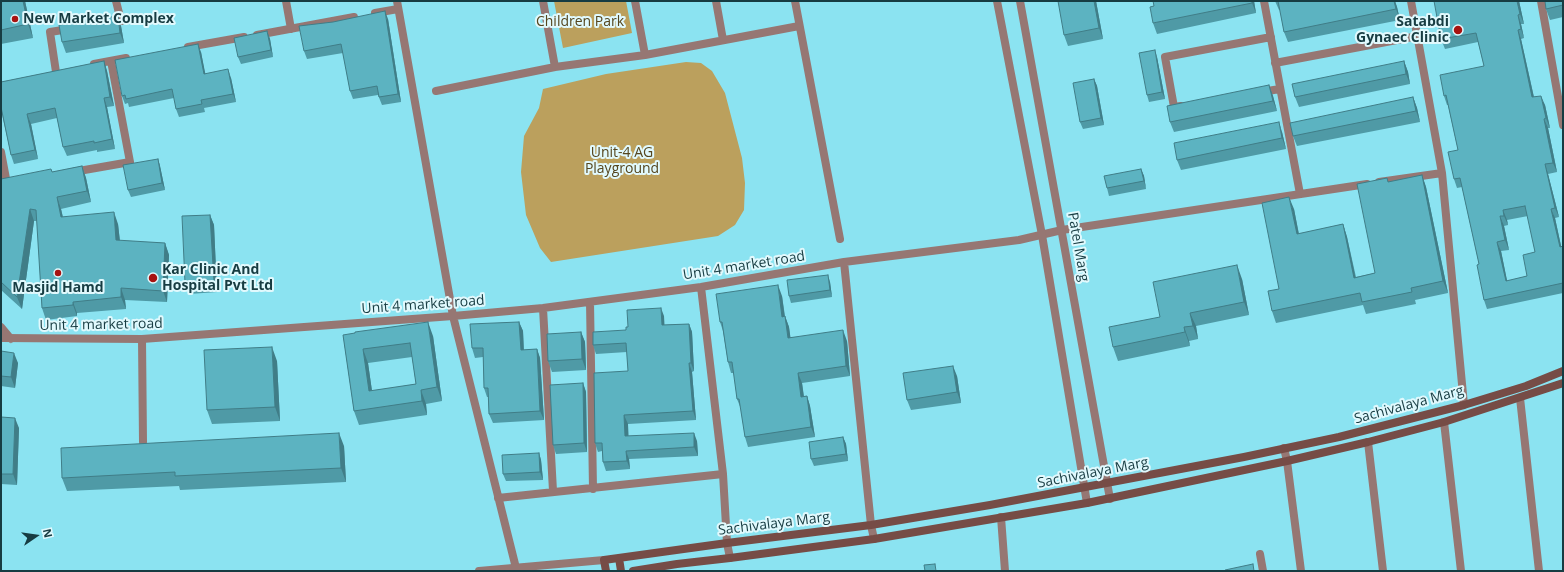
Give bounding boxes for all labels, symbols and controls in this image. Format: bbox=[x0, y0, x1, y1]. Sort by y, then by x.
place label: New Market Complex bbox=[23, 11, 174, 27]
marker: New Market Complex bbox=[10, 14, 20, 24]
park label: Children Park bbox=[536, 14, 624, 30]
place label: Satabdi Gynaec Clinic bbox=[1356, 14, 1449, 46]
marker: Satabdi Gynaec Clinic bbox=[1452, 24, 1464, 36]
park label: Unit-4 AG Playground bbox=[585, 145, 659, 178]
street label: Patel Marg bbox=[1064, 211, 1092, 283]
street label: Unit 4 market road bbox=[682, 248, 806, 284]
place label: Kar Clinic And Hospital Pvt Ltd bbox=[162, 262, 273, 294]
marker: Masjid Hamd bbox=[53, 268, 63, 278]
marker: Kar Clinic And Hospital Pvt Ltd bbox=[147, 272, 159, 284]
place label: Masjid Hamd bbox=[12, 280, 104, 296]
street label: Unit 4 market road bbox=[361, 292, 485, 318]
street label: Unit 4 market road bbox=[39, 316, 163, 334]
street label: Sachivalaya Marg bbox=[1352, 382, 1466, 428]
street label: Sachivalaya Marg bbox=[1036, 454, 1150, 492]
street label: Sachivalaya Marg bbox=[717, 509, 831, 539]
north arrow bbox=[16, 516, 56, 556]
text: N bbox=[40, 527, 56, 539]

